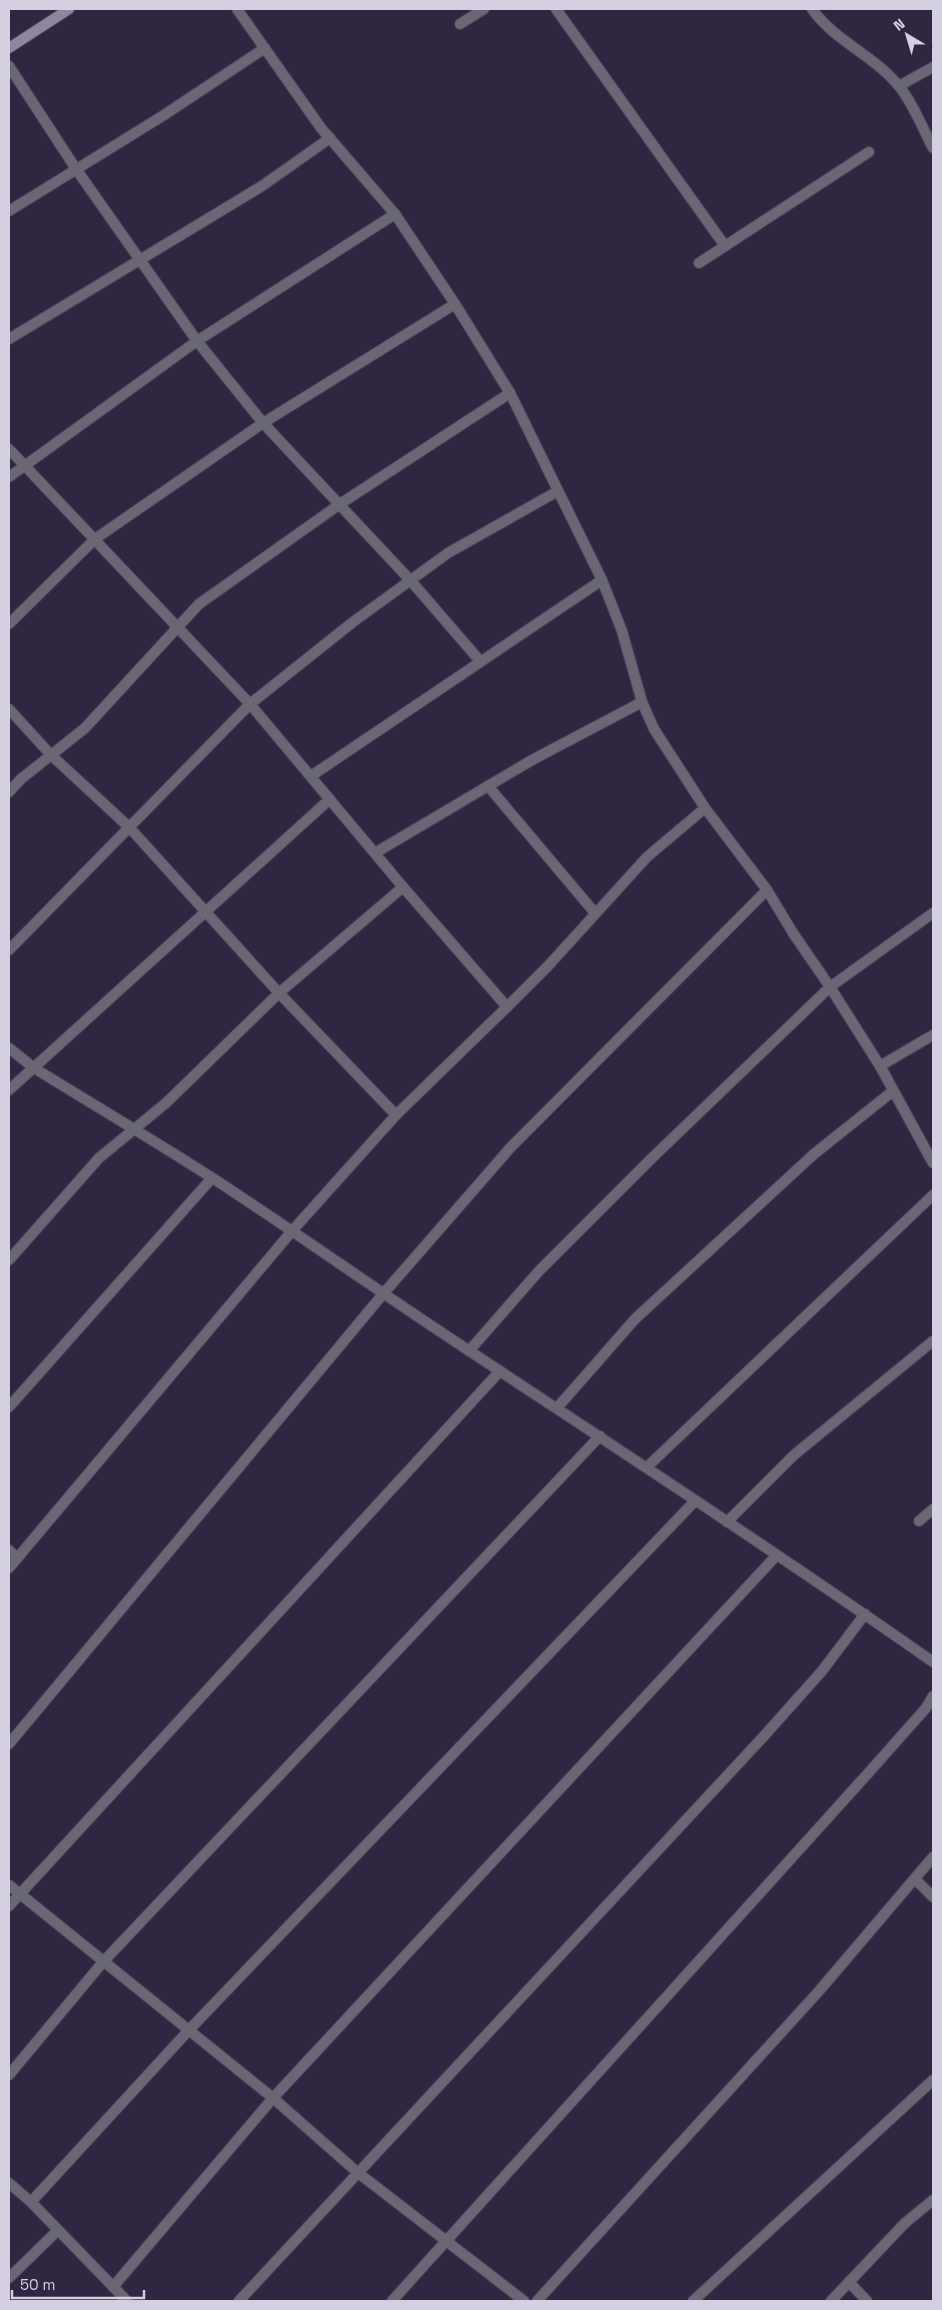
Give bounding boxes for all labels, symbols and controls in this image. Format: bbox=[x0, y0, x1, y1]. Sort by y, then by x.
north arrow bbox=[882, 10, 932, 60]
text: N bbox=[890, 15, 908, 35]
scale bar bbox=[12, 2268, 145, 2300]
text: 50 m bbox=[20, 2275, 55, 2294]

